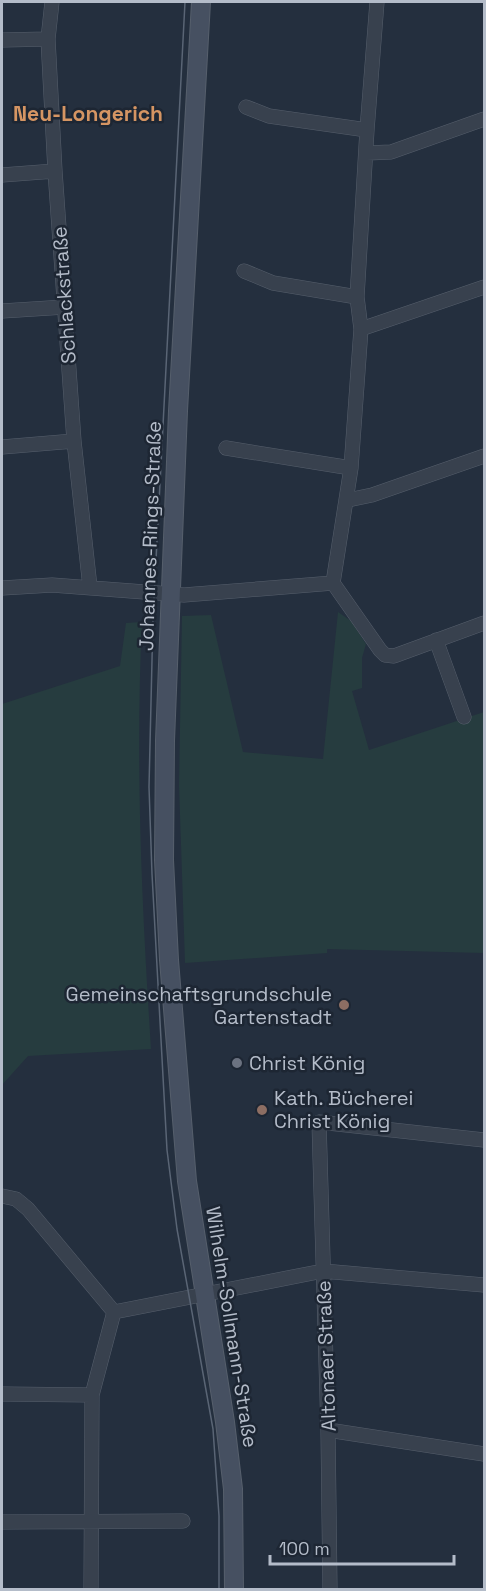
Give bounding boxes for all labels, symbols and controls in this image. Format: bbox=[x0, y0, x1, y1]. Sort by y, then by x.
district label: Neu-Longerich bbox=[13, 100, 163, 127]
street label: Schlackstraße bbox=[46, 225, 82, 365]
street label: Johannes-Rings-Straße bbox=[133, 420, 167, 652]
place label: Gemeinschaftsgrundschule Gartenstadt bbox=[66, 981, 332, 1030]
marker: Gemeinschaftsgrundschule Gartenstadt bbox=[337, 998, 351, 1012]
place label: Christ König bbox=[249, 1050, 365, 1076]
marker: Christ König bbox=[230, 1056, 244, 1070]
place label: Kath. Bücherei Christ König bbox=[274, 1085, 414, 1134]
marker: Kath. Bücherei Christ König bbox=[255, 1103, 269, 1117]
street label: Wilhelm-Sollmann-Straße bbox=[200, 1205, 264, 1449]
street label: Altonaer Straße bbox=[310, 1280, 342, 1432]
scale bar bbox=[270, 1528, 454, 1566]
text: 100 m bbox=[279, 1537, 330, 1560]

